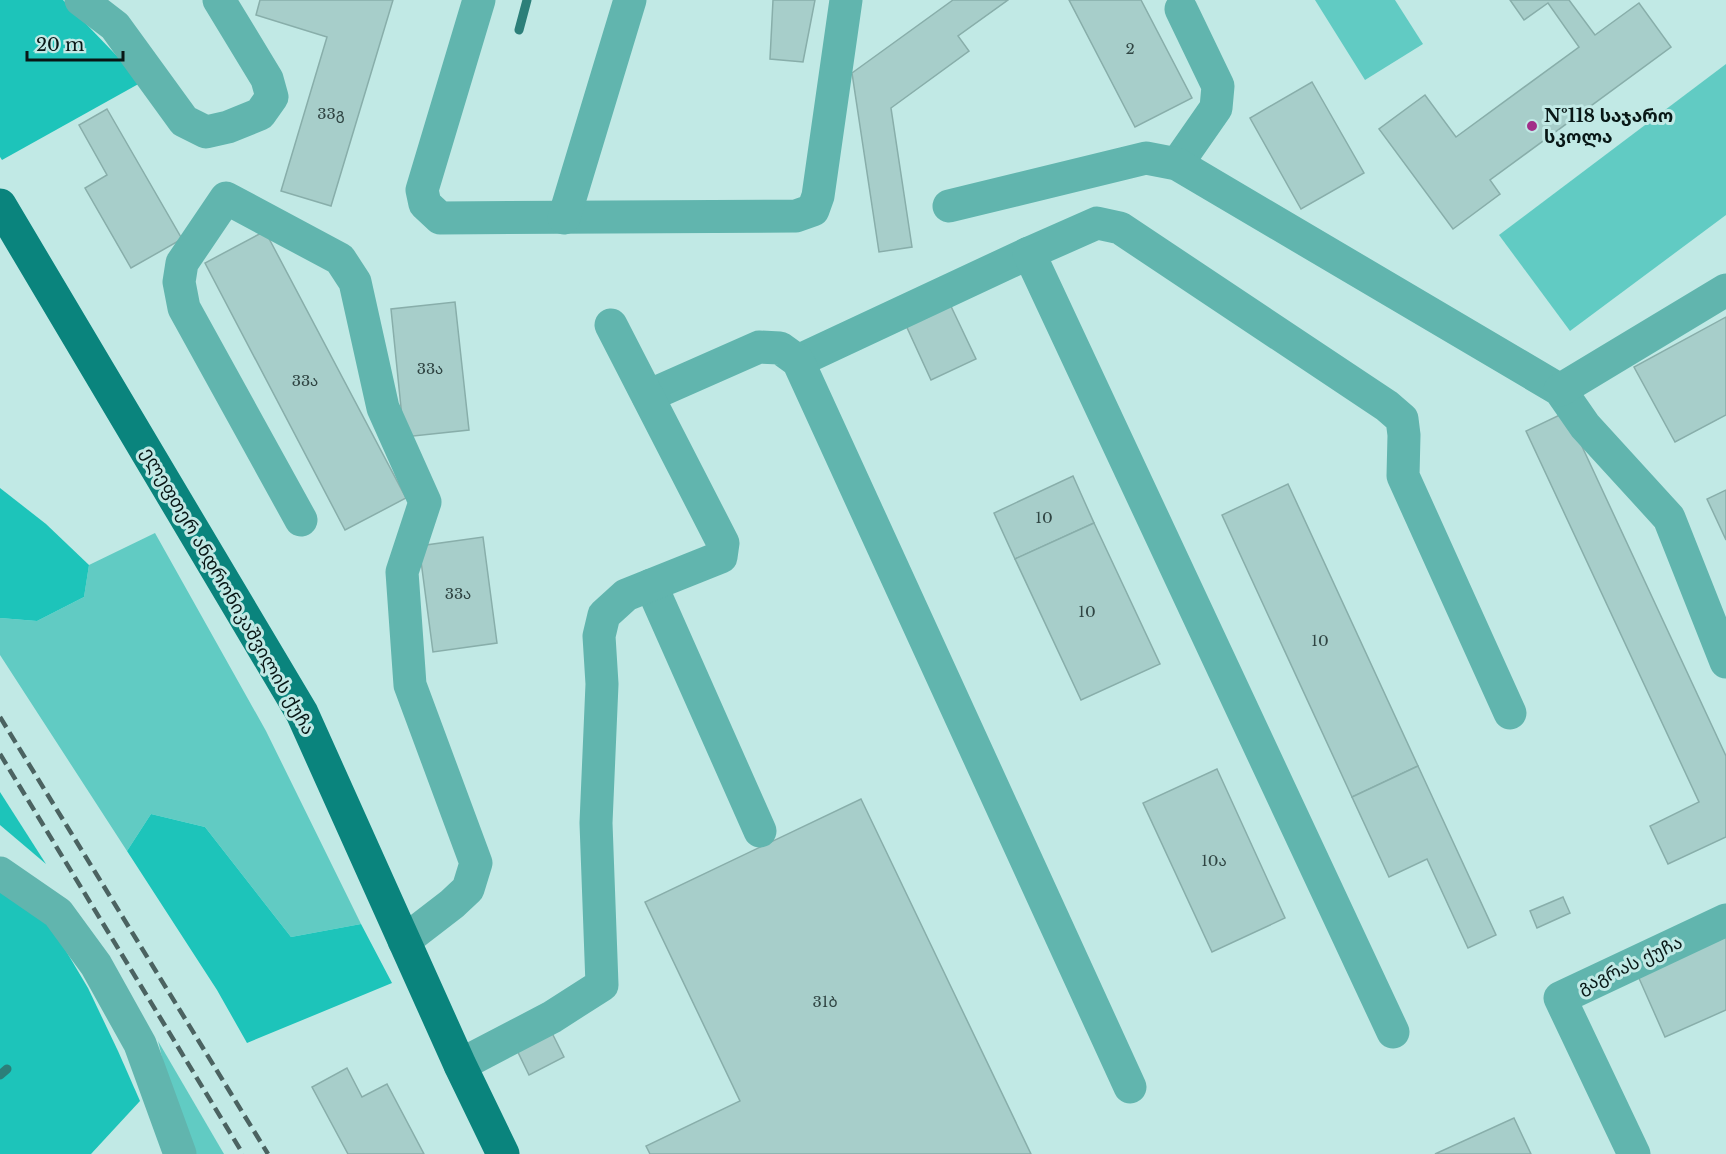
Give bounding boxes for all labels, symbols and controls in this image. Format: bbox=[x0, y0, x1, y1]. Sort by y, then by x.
scale bar bbox=[27, 24, 123, 62]
text: 20 m bbox=[36, 34, 84, 56]
house number: 2 bbox=[1125, 39, 1135, 58]
house number: 33გ bbox=[317, 104, 345, 123]
place label: №118 საჯარო სკოლა bbox=[1544, 105, 1673, 148]
marker: №118 საჯარო სკოლა bbox=[1525, 119, 1539, 133]
house number: 33ა bbox=[417, 359, 443, 378]
house number: 33ა bbox=[292, 371, 318, 390]
street label: ელეფთერ ანდრონიკაშვილის ქუჩა bbox=[136, 443, 320, 739]
house number: 10 bbox=[1035, 508, 1053, 527]
house number: 33ა bbox=[445, 584, 471, 603]
house number: 10 bbox=[1078, 602, 1096, 621]
house number: 10 bbox=[1311, 631, 1329, 650]
house number: 10ა bbox=[1201, 851, 1227, 870]
street label: გაგრას ქუჩა bbox=[1574, 931, 1686, 999]
house number: 31ბ bbox=[812, 992, 838, 1011]

